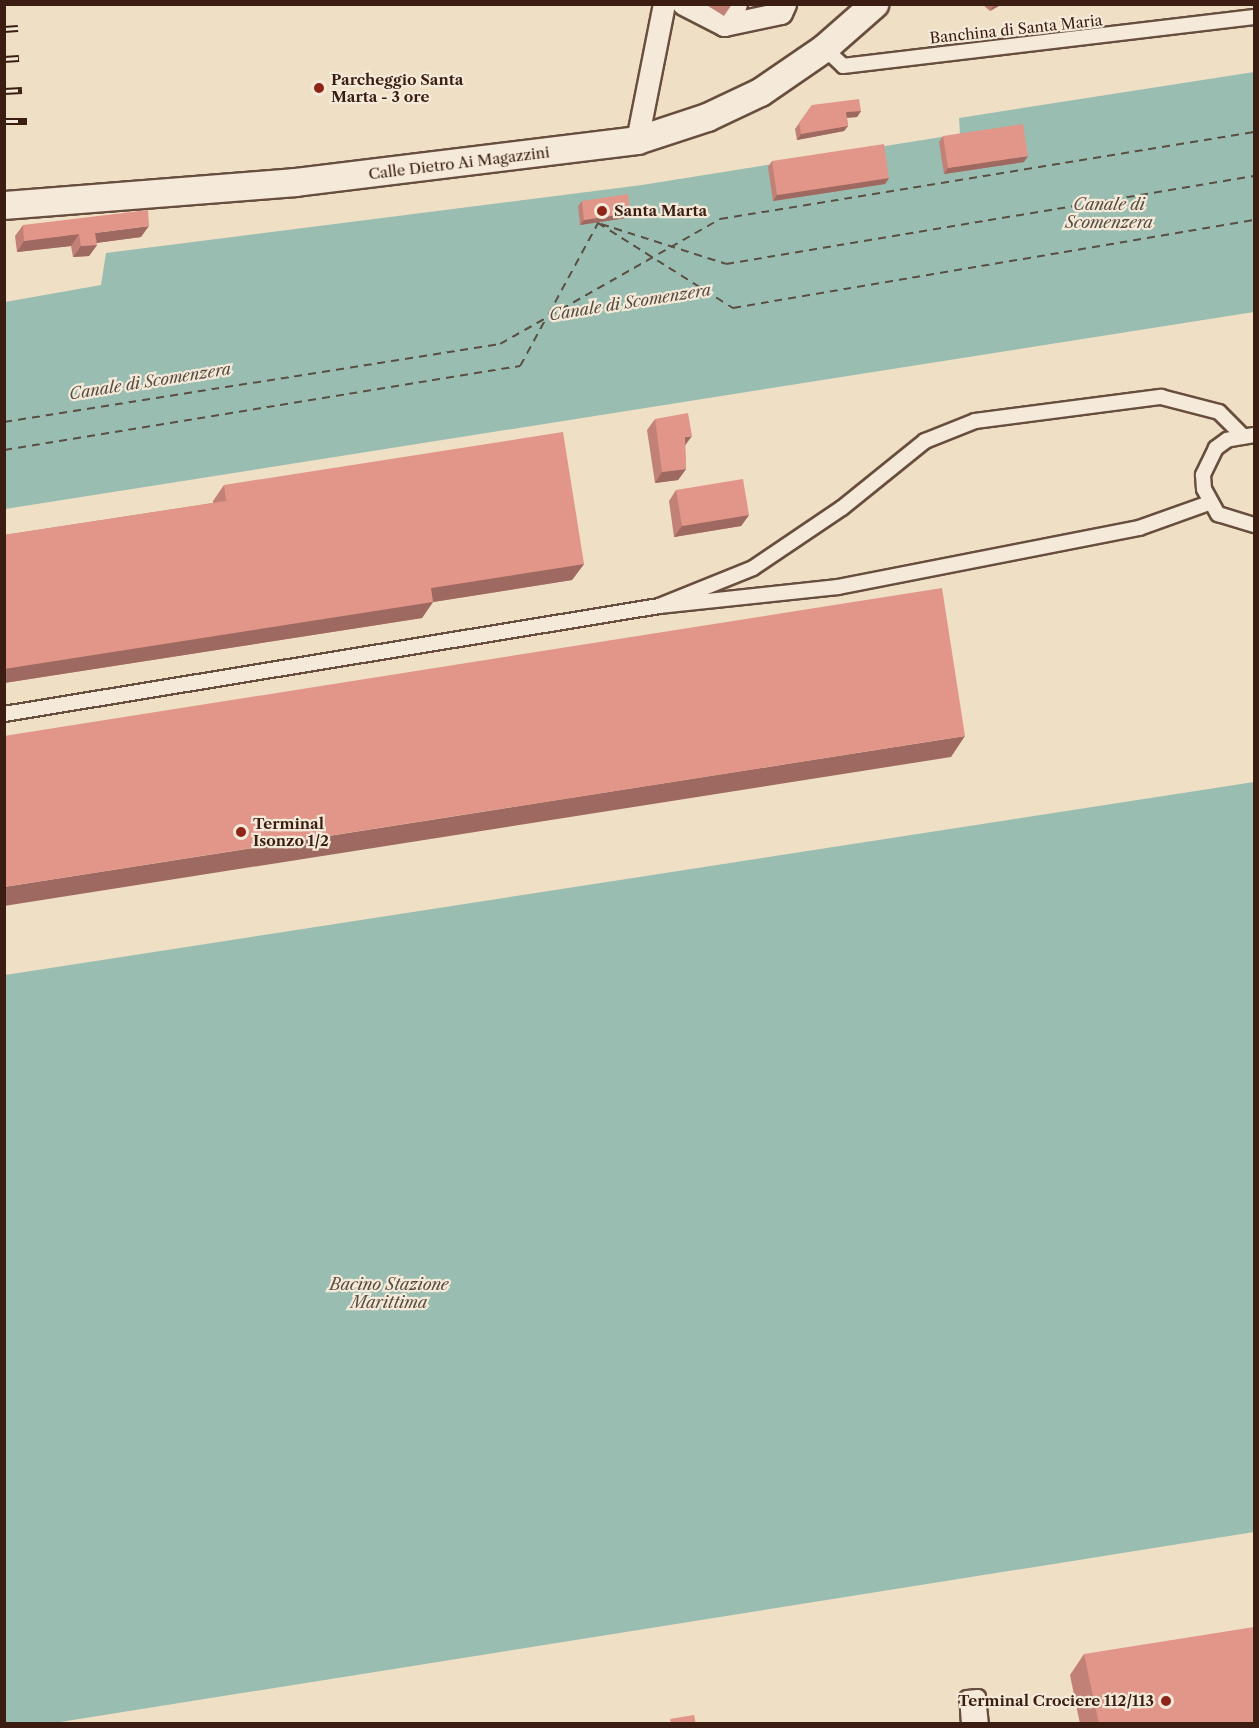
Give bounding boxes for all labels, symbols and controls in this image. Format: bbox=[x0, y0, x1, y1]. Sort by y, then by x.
street label: Banchina di Santa Maria bbox=[929, 11, 1103, 47]
place label: Parcheggio Santa Marta - 3 ore bbox=[331, 70, 463, 105]
marker: Parcheggio Santa Marta - 3 ore bbox=[312, 81, 326, 95]
street label: Calle Dietro Ai Magazzini bbox=[367, 143, 551, 183]
water label: Canale di Scomenzera bbox=[1065, 194, 1153, 232]
place label: Santa Marta bbox=[614, 202, 707, 220]
marker: Santa Marta bbox=[595, 204, 609, 218]
water label: Canale di Scomenzera bbox=[548, 280, 712, 324]
water label: Canale di Scomenzera bbox=[68, 359, 232, 403]
place label: Terminal Isonzo 1/2 bbox=[253, 814, 329, 849]
marker: Terminal Isonzo 1/2 bbox=[234, 825, 248, 839]
water label: Bacino Stazione Marittima bbox=[330, 1274, 448, 1312]
place label: Terminal Crociere 112/113 bbox=[958, 1692, 1154, 1710]
marker: Terminal Crociere 112/113 bbox=[1159, 1694, 1173, 1708]

